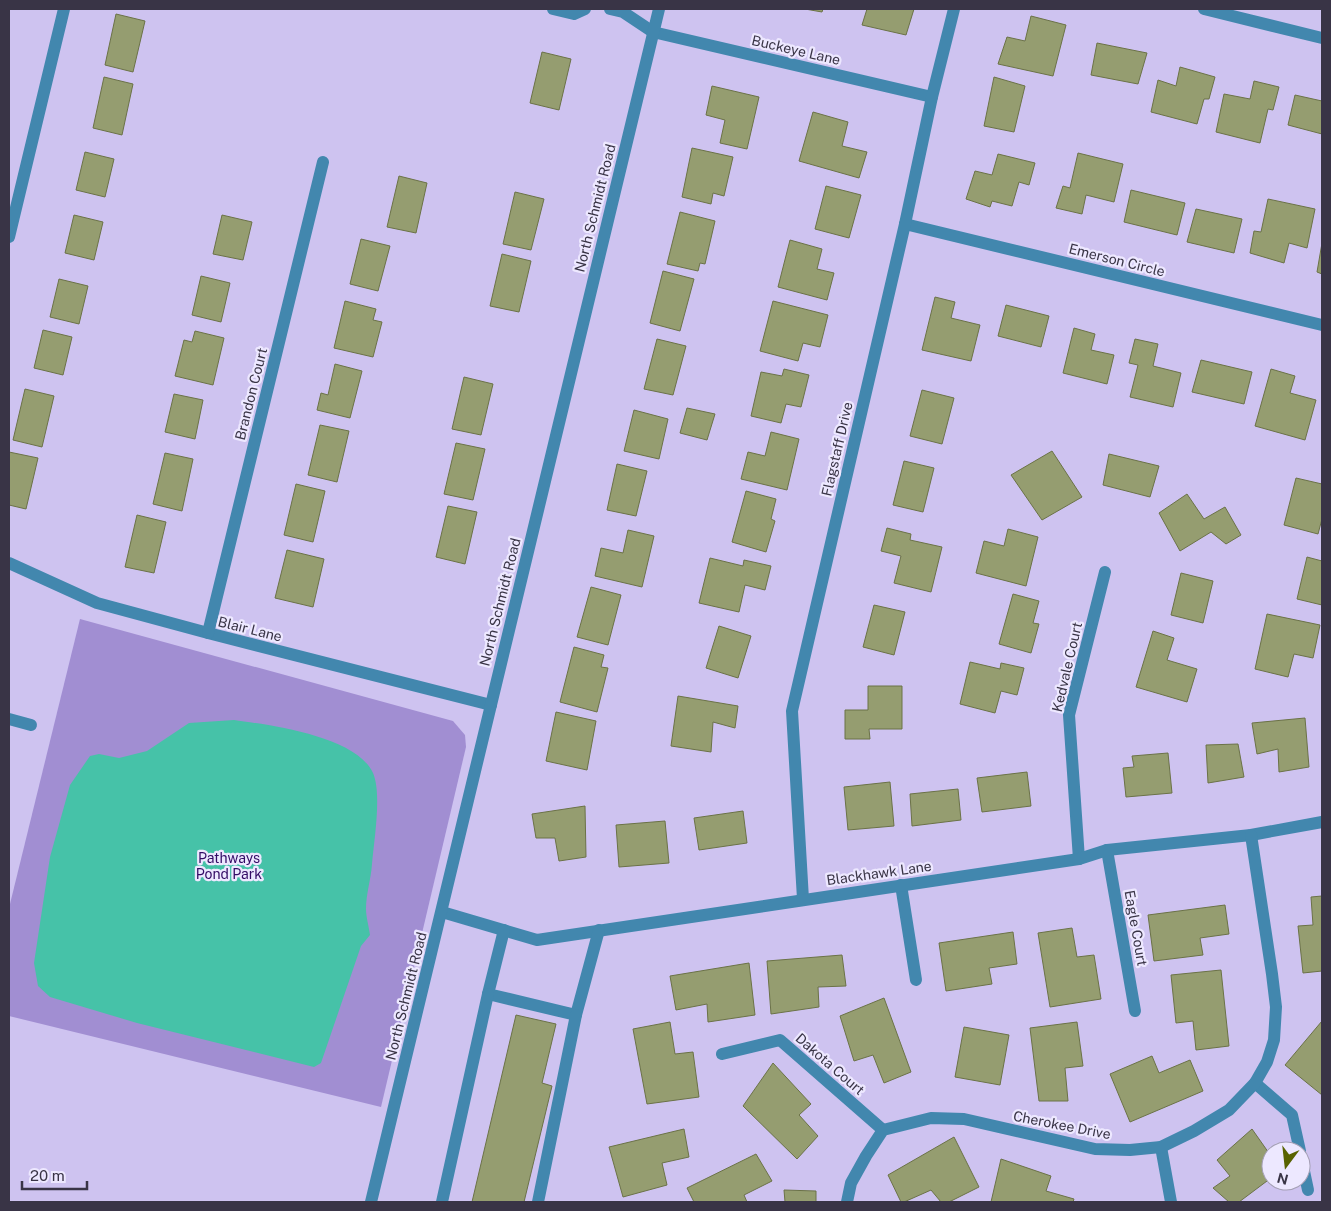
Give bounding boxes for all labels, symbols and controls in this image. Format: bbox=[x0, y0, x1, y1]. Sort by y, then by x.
street label: Buckeye Lane bbox=[750, 32, 842, 68]
street label: North Schmidt Road bbox=[571, 142, 619, 274]
street label: Emerson Circle bbox=[1067, 240, 1167, 280]
street label: Brandon Court bbox=[232, 346, 270, 442]
street label: Flagstaff Drive bbox=[818, 400, 856, 498]
street label: North Schmidt Road bbox=[476, 536, 524, 668]
street label: Blair Lane bbox=[216, 613, 284, 645]
street label: Kedvale Court bbox=[1049, 621, 1085, 713]
park label: Pathways Pond Park bbox=[196, 850, 262, 882]
street label: Blackhawk Lane bbox=[825, 858, 933, 888]
street label: Eagle Court bbox=[1121, 889, 1151, 967]
street label: North Schmidt Road bbox=[382, 930, 430, 1062]
street label: Dakota Court bbox=[792, 1030, 868, 1098]
street label: Cherokee Drive bbox=[1012, 1108, 1112, 1142]
north arrow bbox=[1261, 1141, 1311, 1191]
scale bar bbox=[22, 1158, 88, 1190]
text: 20 m bbox=[30, 1167, 65, 1184]
text: N bbox=[1275, 1169, 1290, 1188]

